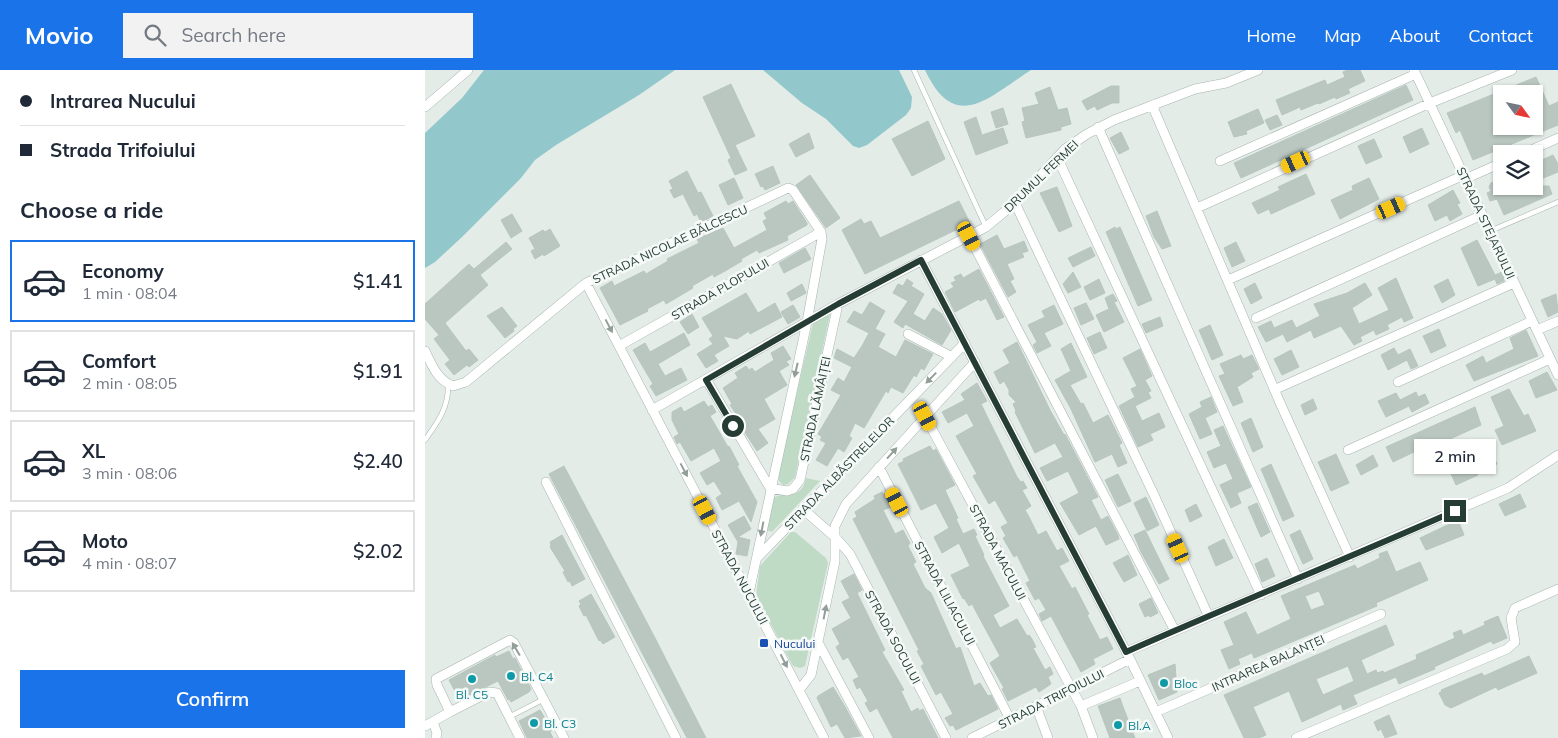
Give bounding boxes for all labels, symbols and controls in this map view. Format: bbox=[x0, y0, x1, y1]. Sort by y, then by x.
search box bbox=[123, 13, 473, 58]
text: Movio bbox=[25, 20, 93, 50]
icon: search bbox=[141, 21, 169, 49]
text: Search here bbox=[181, 23, 286, 47]
text: Home bbox=[1246, 24, 1296, 47]
text: Map bbox=[1324, 24, 1361, 47]
text: About bbox=[1389, 24, 1440, 47]
text: Contact bbox=[1468, 24, 1533, 47]
north arrow bbox=[1493, 85, 1543, 135]
map controls bbox=[1493, 85, 1543, 195]
text: Intrarea Nucului bbox=[50, 89, 196, 113]
street label: DRUMUL FERMEI bbox=[1001, 137, 1081, 215]
text: Strada Trifoiului bbox=[50, 138, 196, 162]
button: layers bbox=[1493, 145, 1543, 195]
car bbox=[1279, 149, 1312, 175]
street label: STRADA STEJARULUI bbox=[1453, 165, 1519, 281]
car bbox=[1374, 195, 1407, 221]
text: Choose a ride bbox=[20, 196, 163, 224]
street label: STRADA NICOLAE BĂLCESCU bbox=[590, 201, 750, 287]
car bbox=[955, 219, 982, 253]
street label: STRADA PLOPULUI bbox=[669, 255, 771, 323]
icon: car bbox=[22, 259, 67, 304]
text: Economy bbox=[82, 259, 164, 283]
text: $1.41 bbox=[353, 269, 403, 293]
text: 1 min · 08:04 bbox=[82, 283, 177, 303]
one-way arrow bbox=[604, 320, 613, 333]
icon: car bbox=[22, 349, 67, 394]
text: Comfort bbox=[82, 349, 156, 373]
street label: STRADA LĂMÂIȚEI bbox=[797, 355, 834, 463]
text: $1.91 bbox=[353, 359, 403, 383]
one-way arrow bbox=[792, 362, 800, 377]
one-way arrow bbox=[925, 372, 937, 384]
text: 2 min · 08:05 bbox=[82, 373, 177, 393]
car bbox=[911, 399, 938, 433]
street label: STRADA ALBĂSTRELELOR bbox=[781, 413, 897, 533]
route start bbox=[722, 415, 744, 437]
callout: 2 min bbox=[1414, 438, 1496, 474]
icon: car bbox=[22, 439, 67, 484]
text: XL bbox=[82, 439, 105, 463]
text: 2 min bbox=[1434, 446, 1476, 466]
one-way arrow bbox=[886, 447, 897, 460]
text: $2.40 bbox=[353, 449, 403, 473]
text: 3 min · 08:06 bbox=[82, 463, 177, 483]
one-way arrow bbox=[680, 463, 688, 478]
car bbox=[883, 485, 910, 519]
car bbox=[691, 493, 718, 527]
route end bbox=[1444, 500, 1466, 522]
street label: STRADA MACULUI bbox=[966, 502, 1030, 602]
one-way arrow bbox=[758, 521, 766, 536]
street label: STRADA NUCULUI bbox=[709, 527, 771, 627]
icon: car bbox=[22, 529, 67, 574]
text: Moto bbox=[82, 529, 128, 553]
car bbox=[1165, 531, 1190, 565]
text: $2.02 bbox=[353, 539, 403, 563]
street label: STRADA LILIACULUI bbox=[911, 539, 979, 647]
text: 4 min · 08:07 bbox=[82, 553, 177, 573]
street label: STRADA SOCULUI bbox=[862, 588, 924, 686]
one-way arrow bbox=[821, 605, 829, 620]
street label: INTRAREA BALANȚEI bbox=[1209, 631, 1327, 696]
place label: Nucului bbox=[774, 636, 816, 651]
marker: Nucului bbox=[758, 637, 770, 649]
one-way arrow bbox=[512, 642, 521, 655]
one-way arrow bbox=[780, 653, 788, 668]
street label: STRADA TRIFOIULUI bbox=[996, 666, 1106, 732]
place label: Bl. C4 bbox=[521, 669, 553, 684]
button: Confirm bbox=[20, 670, 405, 728]
marker: Bl. C4 bbox=[505, 670, 517, 682]
marker: Bl. C5 bbox=[466, 673, 478, 685]
place label: Bloc bbox=[1174, 676, 1198, 691]
marker: Bloc bbox=[1158, 677, 1170, 689]
place label: Bl. C5 bbox=[456, 687, 488, 702]
place label: Bl. C3 bbox=[544, 716, 576, 731]
marker: Bl. C3 bbox=[528, 717, 540, 729]
place label: Bl.A bbox=[1128, 718, 1151, 733]
marker: Bl.A bbox=[1112, 719, 1124, 731]

